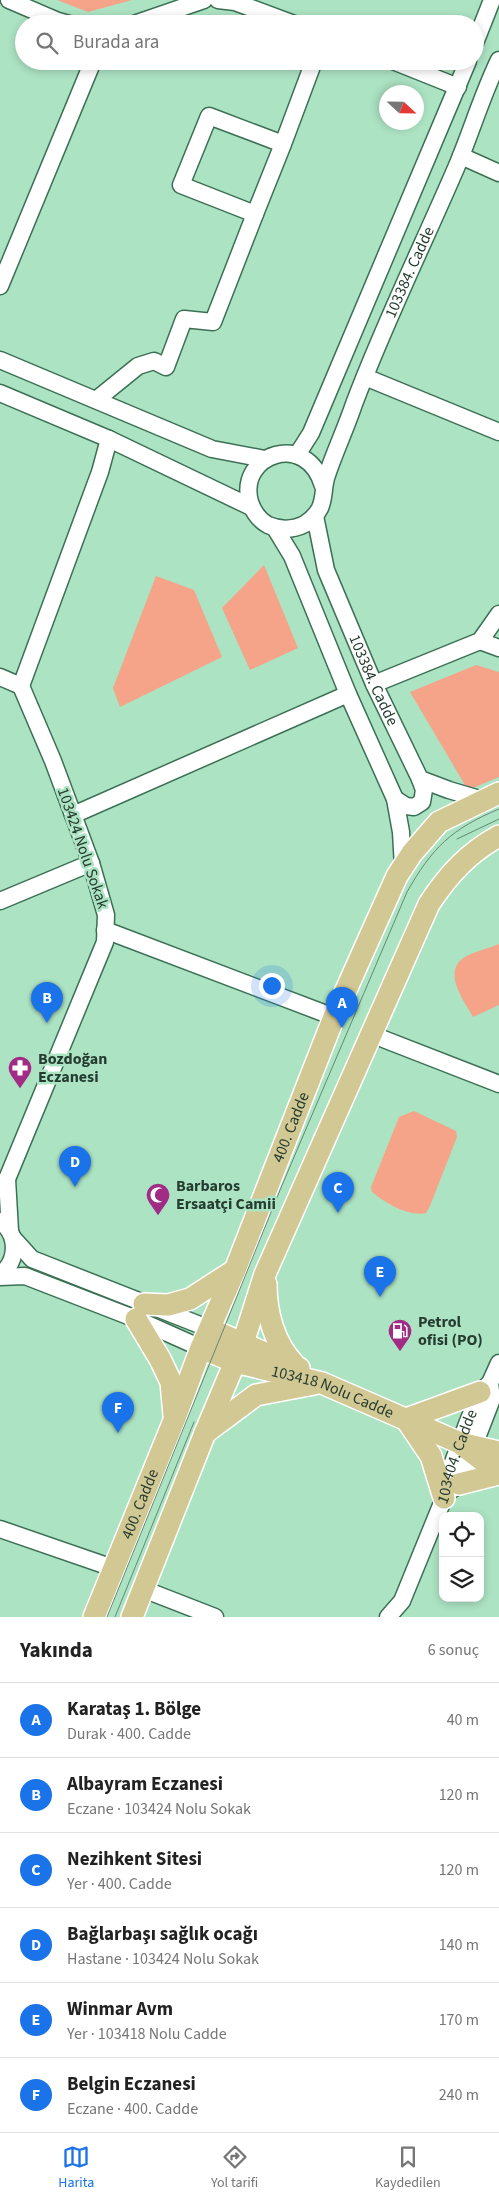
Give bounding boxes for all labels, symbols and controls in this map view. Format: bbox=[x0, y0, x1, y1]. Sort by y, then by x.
search box bbox=[15, 15, 484, 70]
icon: search bbox=[33, 29, 61, 57]
text: Burada ara bbox=[73, 29, 159, 56]
north arrow bbox=[379, 85, 424, 130]
street label: 103384. Cadde bbox=[380, 223, 440, 321]
street label: 103384. Cadde bbox=[343, 631, 404, 729]
street label: 103424 Nolu Sokak bbox=[52, 784, 114, 912]
your location bbox=[259, 973, 285, 999]
pin: B bbox=[31, 982, 63, 1023]
pin: A bbox=[326, 987, 358, 1028]
place label: Bozdoğan Eczanesi bbox=[38, 1048, 107, 1088]
pharmacy icon: Bozdoğan Eczanesi bbox=[7, 1055, 33, 1089]
street label: 400. Cadde bbox=[267, 1089, 315, 1166]
pin: D bbox=[59, 1146, 91, 1187]
pin: C bbox=[322, 1172, 354, 1213]
place label: Barbaros Ersaatçi Camii bbox=[176, 1175, 276, 1215]
mosque icon: Barbaros Ersaatçi Camii bbox=[145, 1182, 171, 1216]
pin: E bbox=[364, 1256, 396, 1297]
place label: Petrol ofisi (PO) bbox=[418, 1311, 483, 1351]
fuel station icon: Petrol ofisi (PO) bbox=[387, 1318, 413, 1352]
street label: 103418 Nolu Cadde bbox=[269, 1360, 397, 1424]
pin: F bbox=[102, 1392, 134, 1433]
street label: 103404. Cadde bbox=[432, 1406, 483, 1507]
street label: 400. Cadde bbox=[116, 1466, 164, 1542]
map controls bbox=[439, 1512, 484, 1602]
button: locate bbox=[439, 1512, 484, 1557]
button: layers bbox=[439, 1557, 484, 1602]
text: Yakında bbox=[20, 1635, 93, 1665]
text: 6 sonuç bbox=[428, 1639, 479, 1661]
text: Karataş 1. Bölge bbox=[67, 1696, 201, 1723]
text: A bbox=[31, 1709, 41, 1731]
text: 40 m bbox=[447, 1709, 479, 1731]
text: Durak · 400. Cadde bbox=[67, 1723, 191, 1745]
text: Albayram Eczanesi bbox=[67, 1771, 223, 1798]
text: B bbox=[31, 1784, 41, 1806]
text: 120 m bbox=[439, 1784, 479, 1806]
text: Eczane · 103424 Nolu Sokak bbox=[67, 1798, 251, 1820]
text: Nezihkent Sitesi bbox=[67, 1846, 202, 1873]
text: C bbox=[31, 1859, 41, 1881]
text: 120 m bbox=[439, 1859, 479, 1881]
text: Yer · 400. Cadde bbox=[67, 1873, 172, 1895]
text: Bağlarbaşı sağlık ocağı bbox=[67, 1921, 258, 1948]
text: D bbox=[31, 1934, 41, 1956]
text: 140 m bbox=[439, 1934, 479, 1956]
text: Hastane · 103424 Nolu Sokak bbox=[67, 1948, 259, 1970]
text: Winmar Avm bbox=[67, 1996, 173, 2023]
text: E bbox=[32, 2009, 40, 2031]
text: 170 m bbox=[439, 2009, 479, 2031]
text: Yer · 103418 Nolu Cadde bbox=[67, 2023, 227, 2045]
text: Belgin Eczanesi bbox=[67, 2071, 196, 2098]
text: F bbox=[32, 2084, 40, 2106]
text: 240 m bbox=[439, 2084, 479, 2106]
text: Eczane · 400. Cadde bbox=[67, 2098, 198, 2120]
tab: Harita bbox=[58, 2143, 94, 2193]
tab: Yol tarifi bbox=[211, 2143, 258, 2193]
tab: Kaydedilen bbox=[375, 2143, 441, 2193]

